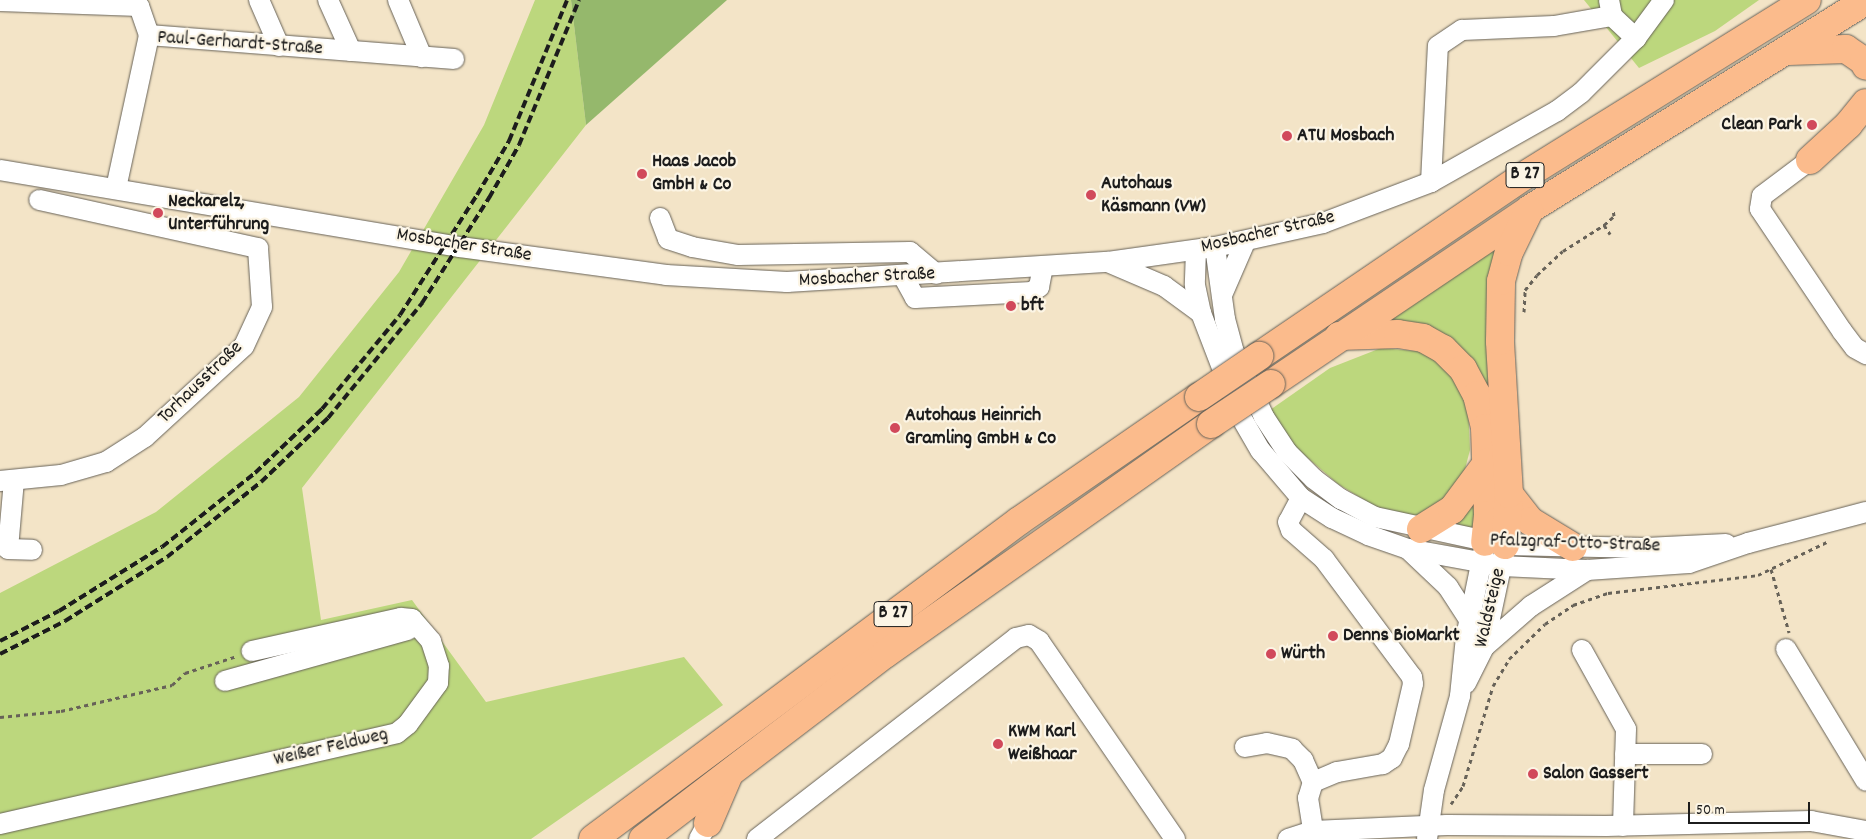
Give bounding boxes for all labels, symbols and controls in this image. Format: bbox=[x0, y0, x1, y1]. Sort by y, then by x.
street label: Paul-Gerhardt-Straße bbox=[156, 26, 324, 62]
place label: Clean Park bbox=[1721, 113, 1802, 137]
marker: Clean Park bbox=[1806, 119, 1818, 131]
place label: ATU Mosbach bbox=[1297, 124, 1394, 148]
marker: ATU Mosbach bbox=[1281, 130, 1293, 142]
place label: Haas Jacob GmbH & Co bbox=[652, 150, 736, 197]
road number: B 27 bbox=[1505, 158, 1545, 192]
marker: Haas Jacob GmbH & Co bbox=[636, 168, 648, 180]
place label: Autohaus Käsmann (VW) bbox=[1101, 172, 1206, 219]
marker: Autohaus Käsmann (VW) bbox=[1085, 189, 1097, 201]
place label: Neckarelz, Unterführung bbox=[168, 190, 269, 237]
street label: Mosbacher Straße bbox=[1199, 206, 1337, 260]
marker: Neckarelz, Unterführung bbox=[152, 207, 164, 219]
street label: Mosbacher Straße bbox=[395, 223, 533, 269]
street label: Mosbacher Straße bbox=[798, 262, 936, 294]
place label: bft bbox=[1021, 294, 1044, 318]
marker: bft bbox=[1005, 300, 1017, 312]
street label: Torhausstraße bbox=[153, 337, 249, 429]
place label: Autohaus Heinrich Gramling GmbH & Co bbox=[905, 404, 1056, 451]
marker: Autohaus Heinrich Gramling GmbH & Co bbox=[889, 422, 901, 434]
street label: Pfalzgraf-Otto-Straße bbox=[1489, 529, 1661, 559]
street label: Waldsteige bbox=[1470, 566, 1512, 650]
road number: B 27 bbox=[873, 598, 913, 630]
place label: Denns BioMarkt bbox=[1343, 624, 1460, 648]
marker: Denns BioMarkt bbox=[1327, 630, 1339, 642]
place label: Würth bbox=[1281, 642, 1325, 666]
marker: Würth bbox=[1265, 648, 1277, 660]
place label: KWM Karl Weißhaar bbox=[1008, 720, 1077, 767]
street label: Weißer Feldweg bbox=[272, 723, 390, 773]
marker: KWM Karl Weißhaar bbox=[992, 738, 1004, 750]
place label: Salon Gassert bbox=[1543, 762, 1649, 786]
marker: Salon Gassert bbox=[1527, 768, 1539, 780]
scale bar bbox=[1691, 792, 1814, 824]
text: 50 m bbox=[1696, 800, 1725, 822]

